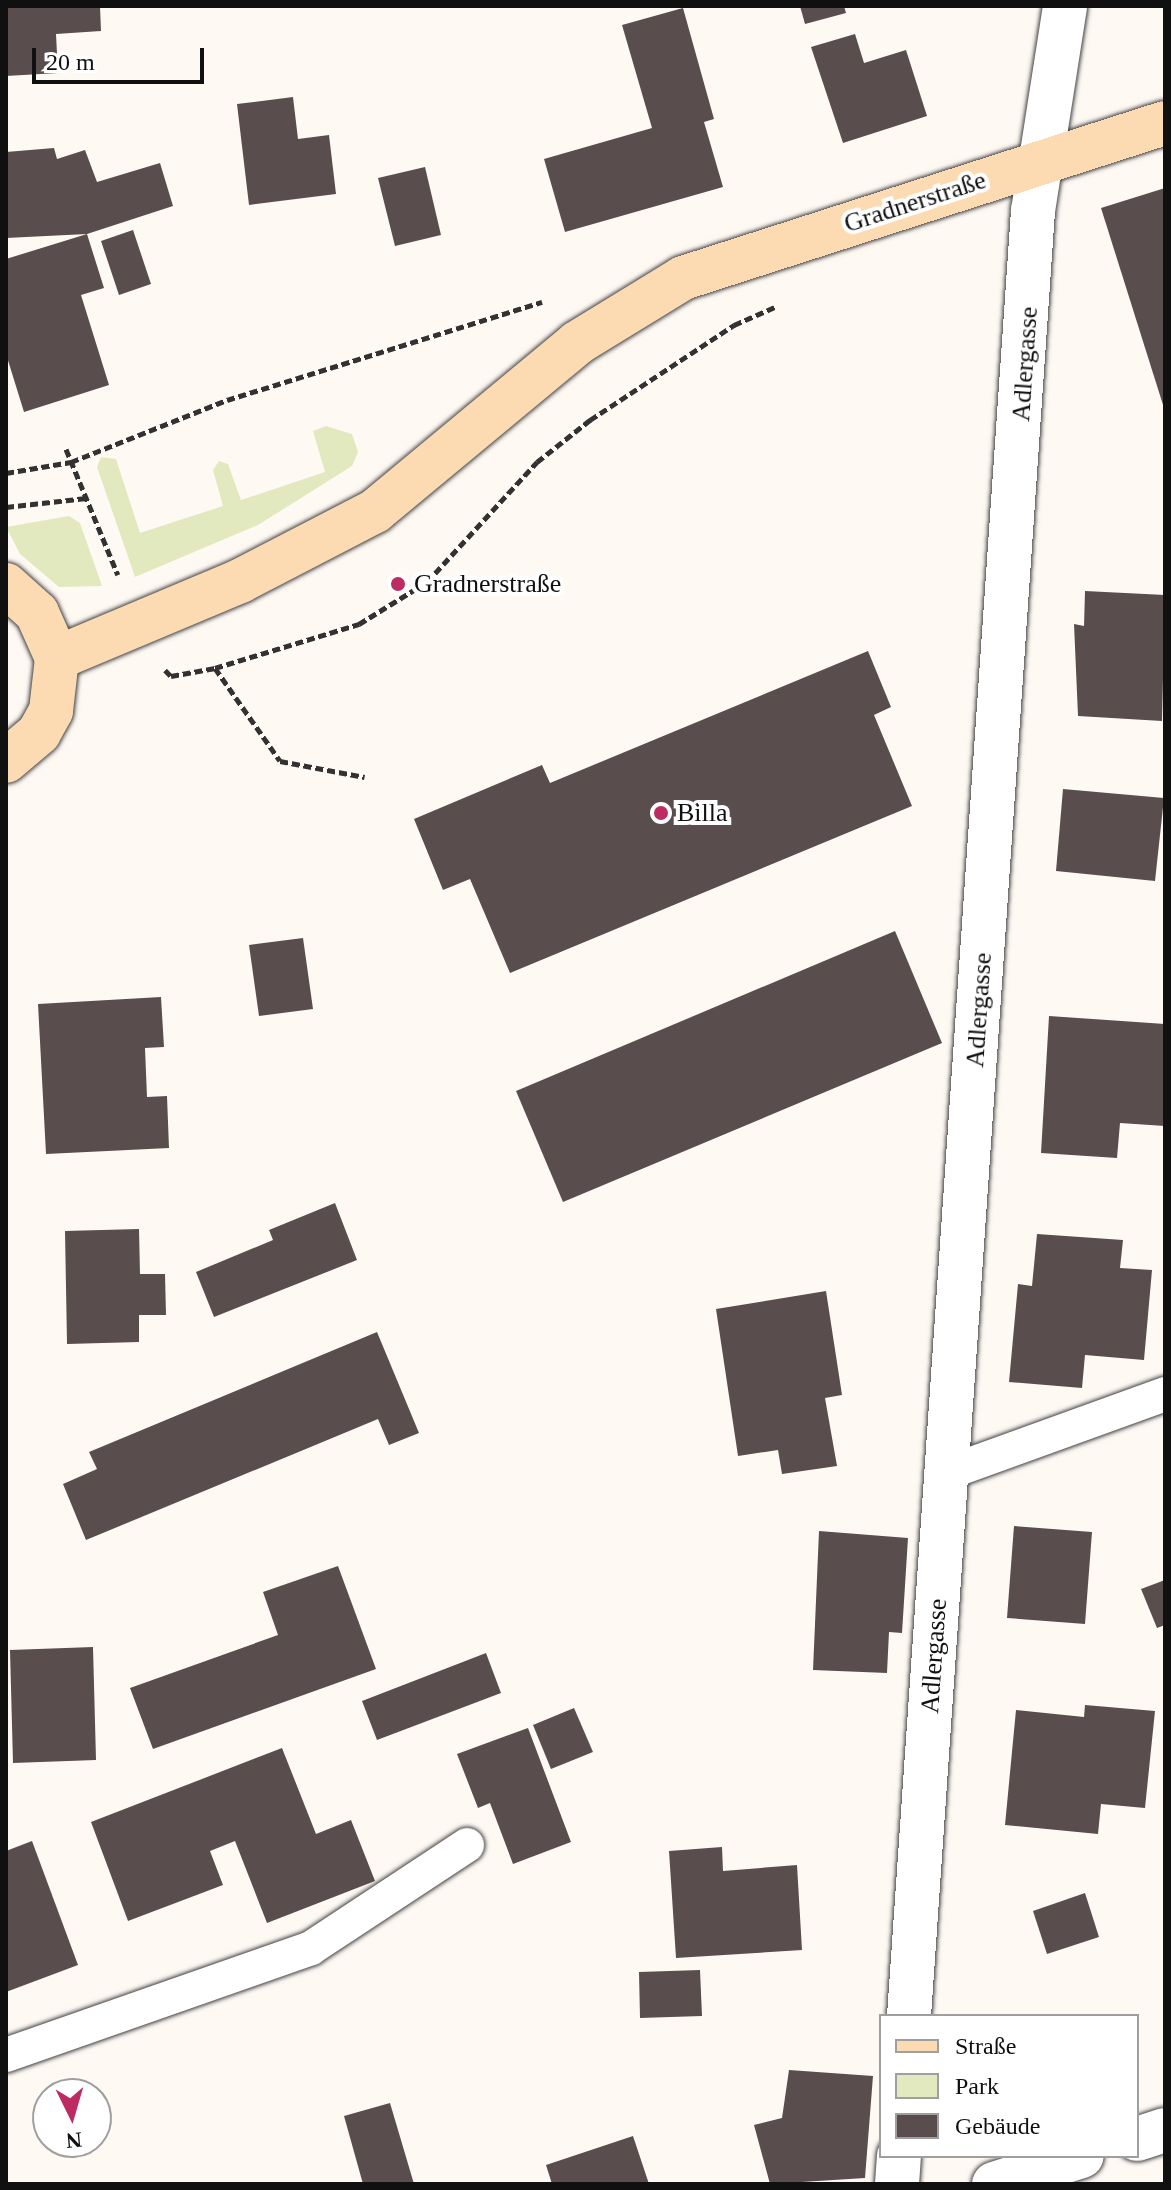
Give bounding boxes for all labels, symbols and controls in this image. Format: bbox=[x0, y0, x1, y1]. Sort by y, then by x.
scale bar bbox=[36, 32, 208, 82]
text: 20 m bbox=[46, 49, 95, 75]
street label: Gradnerstraße bbox=[840, 164, 990, 240]
street label: Adlergasse bbox=[1005, 306, 1045, 422]
place label: Gradnerstraße bbox=[414, 568, 561, 600]
marker: Gradnerstraße bbox=[389, 575, 407, 593]
place label: Billa bbox=[677, 797, 728, 829]
marker: Billa bbox=[652, 804, 670, 822]
street label: Adlergasse bbox=[959, 952, 999, 1068]
street label: Adlergasse bbox=[914, 1598, 954, 1714]
legend bbox=[879, 2014, 1139, 2158]
text: Straße bbox=[955, 2033, 1016, 2059]
text: Park bbox=[955, 2073, 999, 2099]
north arrow bbox=[32, 2078, 112, 2158]
text: Gebäude bbox=[955, 2113, 1040, 2139]
text: N bbox=[65, 2127, 83, 2154]

